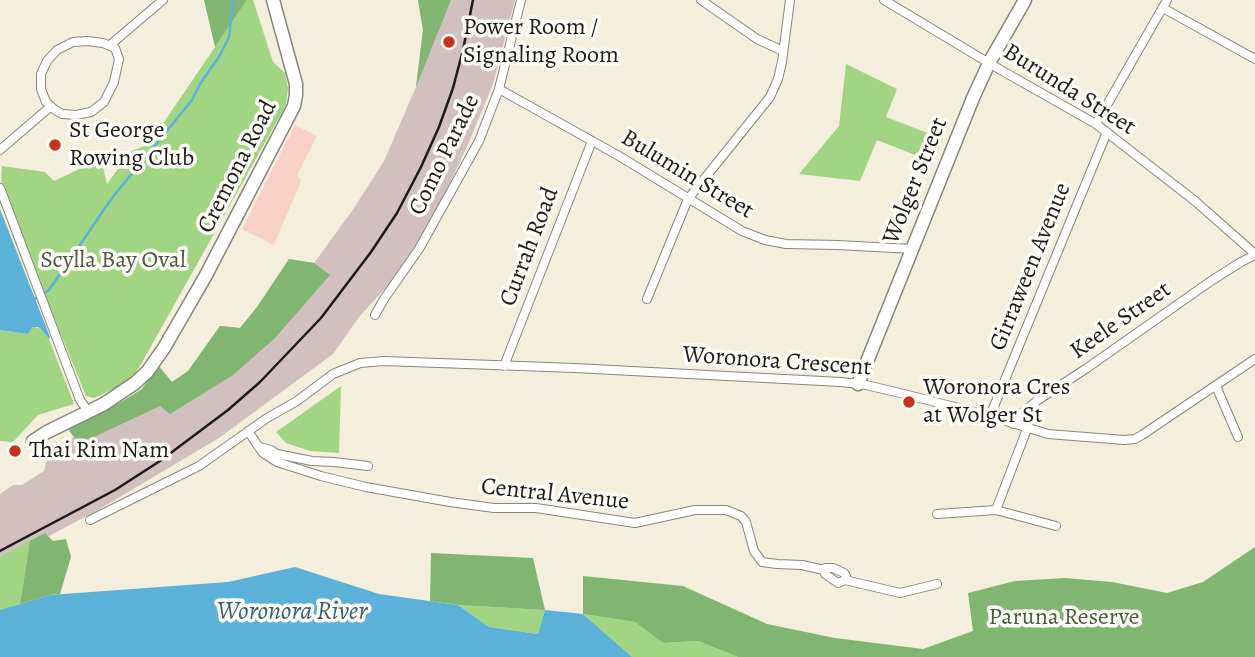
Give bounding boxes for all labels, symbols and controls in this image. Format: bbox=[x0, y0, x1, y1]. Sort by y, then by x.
place label: Power Room / Signaling Room bbox=[463, 14, 619, 70]
marker: Power Room / Signaling Room bbox=[441, 34, 457, 50]
street label: Burunda Street bbox=[998, 38, 1140, 142]
street label: Como Parade bbox=[403, 90, 487, 220]
street label: Cremona Road bbox=[192, 96, 284, 238]
street label: Wolger Street bbox=[878, 113, 954, 249]
place label: St George Rowing Club bbox=[69, 117, 194, 173]
street label: Bulumin Street bbox=[615, 124, 759, 226]
marker: St George Rowing Club bbox=[47, 137, 63, 153]
street label: Girraween Avenue bbox=[984, 179, 1078, 355]
street label: Currah Road bbox=[494, 184, 566, 310]
park label: Scylla Bay Oval bbox=[40, 247, 186, 275]
street label: Keele Street bbox=[1065, 276, 1177, 366]
street label: Woronora Crescent bbox=[682, 341, 872, 383]
place label: Woronora Cres at Wolger St bbox=[923, 374, 1070, 430]
marker: Woronora Cres at Wolger St bbox=[901, 394, 917, 410]
place label: Thai Rim Nam bbox=[29, 437, 169, 465]
marker: Thai Rim Nam bbox=[7, 443, 23, 459]
street label: Central Avenue bbox=[480, 473, 630, 517]
water label: Woronora River bbox=[217, 597, 367, 629]
park label: Paruna Reserve bbox=[989, 604, 1139, 632]

